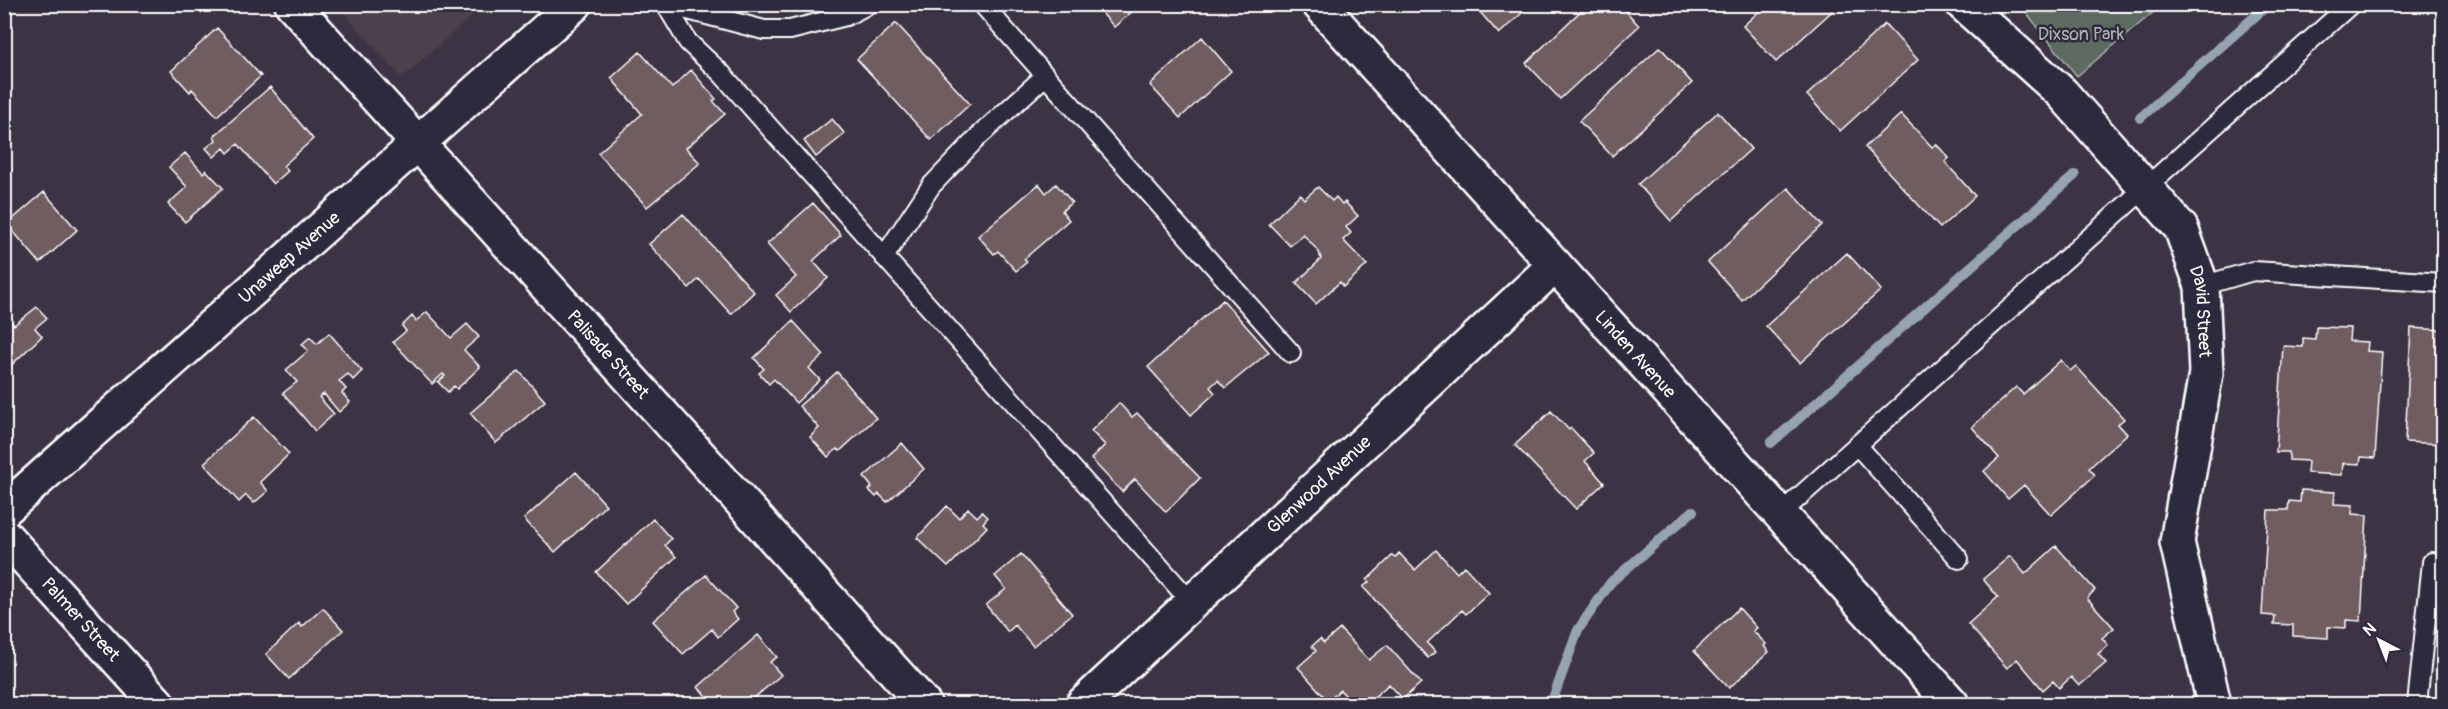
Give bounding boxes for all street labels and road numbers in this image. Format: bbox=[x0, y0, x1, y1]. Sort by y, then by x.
street label: Unaweep Avenue bbox=[234, 206, 345, 308]
street label: David Street bbox=[2184, 262, 2217, 359]
street label: Palisade Street bbox=[562, 305, 655, 404]
street label: Linden Avenue bbox=[1590, 305, 1681, 403]
street label: Glenwood Avenue bbox=[1262, 430, 1376, 539]
street label: Palmer Street bbox=[37, 572, 125, 667]

